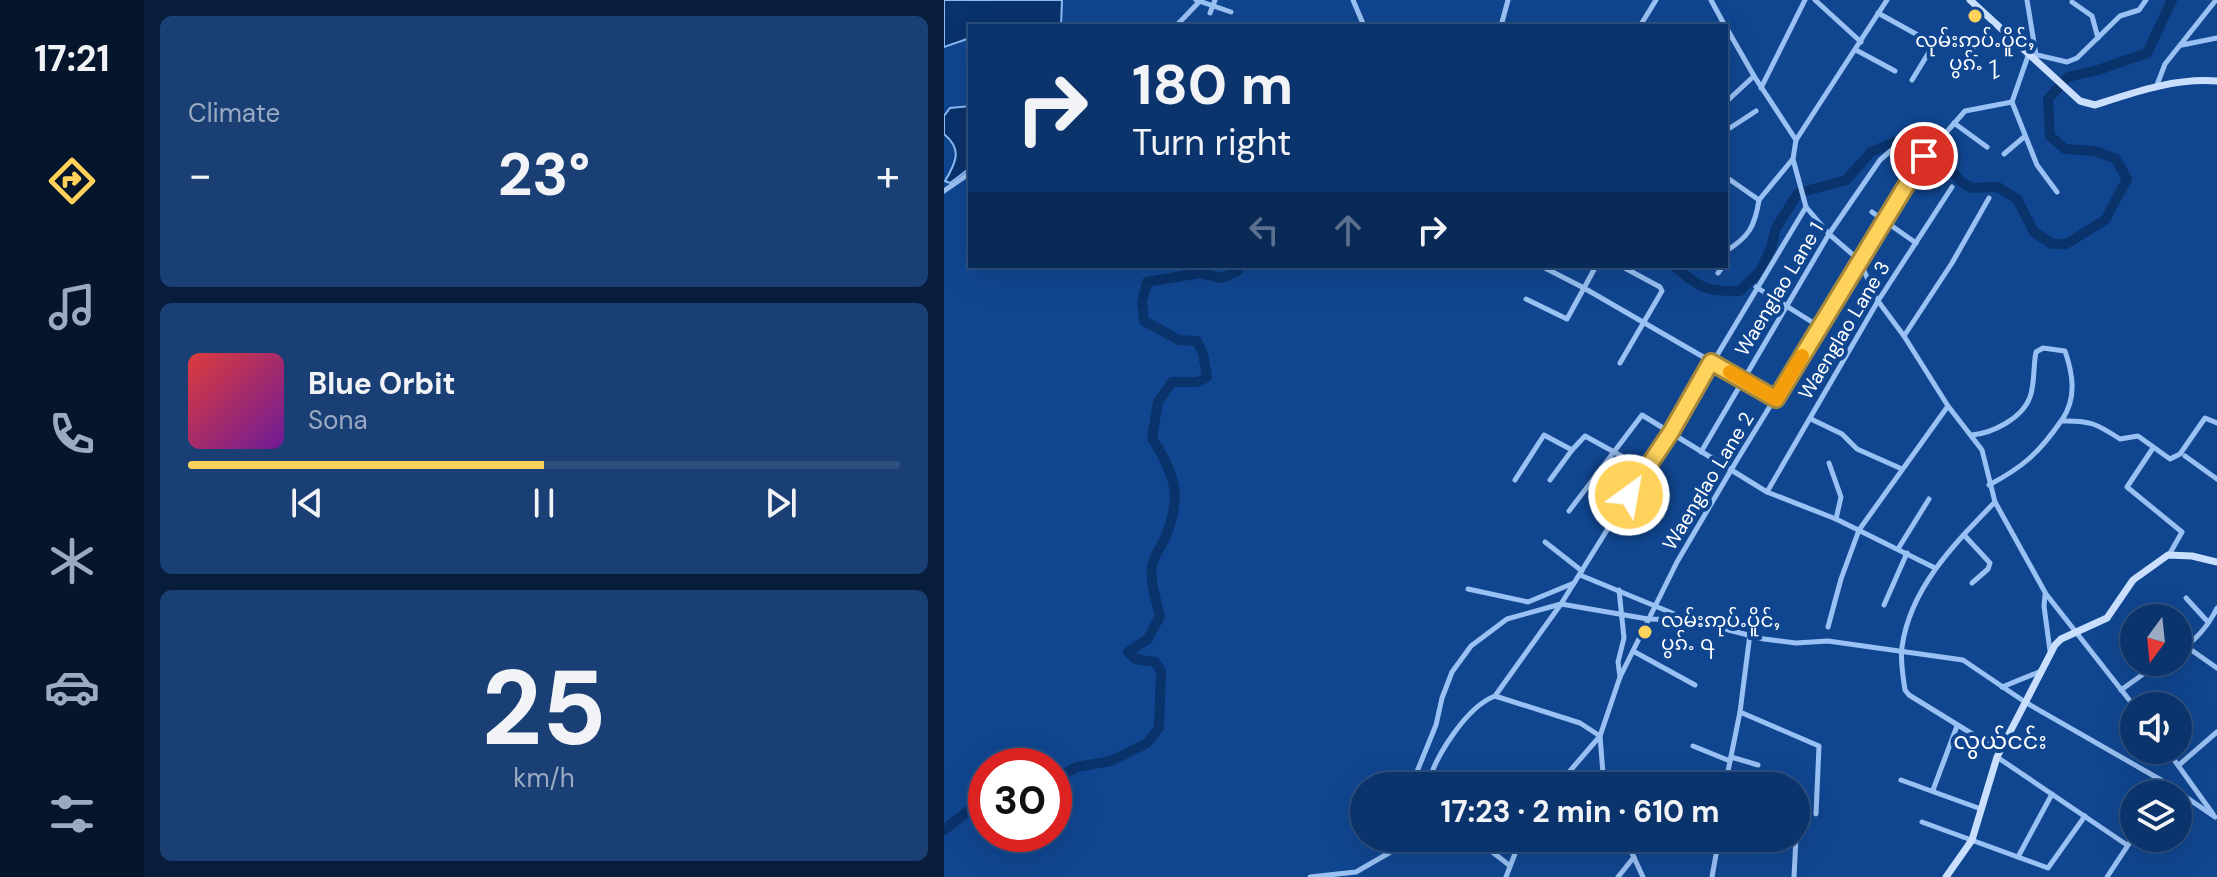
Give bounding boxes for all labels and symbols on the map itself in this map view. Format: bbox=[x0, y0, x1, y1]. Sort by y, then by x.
marker: လုမ်းဢုပ်ႉပိူင်ႇ ပွၵ်ႉ ႑ bbox=[1966, 7, 1984, 25]
place label: လုမ်းဢုပ်ႉပိူင်ႇ ပွၵ်ႉ ႑ bbox=[1915, 26, 2035, 80]
pin bbox=[1890, 122, 1958, 190]
street label: Waenglao Lane 1 bbox=[1729, 217, 1829, 361]
street label: Waenglao Lane 3 bbox=[1792, 256, 1896, 404]
street label: Waenglao Lane 2 bbox=[1656, 407, 1760, 555]
position arrow bbox=[1587, 453, 1671, 537]
north arrow bbox=[2120, 604, 2192, 676]
place label: လုမ်းဢုပ်ႉပိူင်ႇ ပွၵ်ႉ ႖ bbox=[1661, 606, 1780, 659]
marker: လုမ်းဢုပ်ႉပိူင်ႇ ပွၵ်ႉ ႖ bbox=[1636, 623, 1654, 641]
district label: လွယ်ငင်း bbox=[1953, 725, 2047, 759]
speed limit sign: 30 bbox=[968, 748, 1072, 852]

